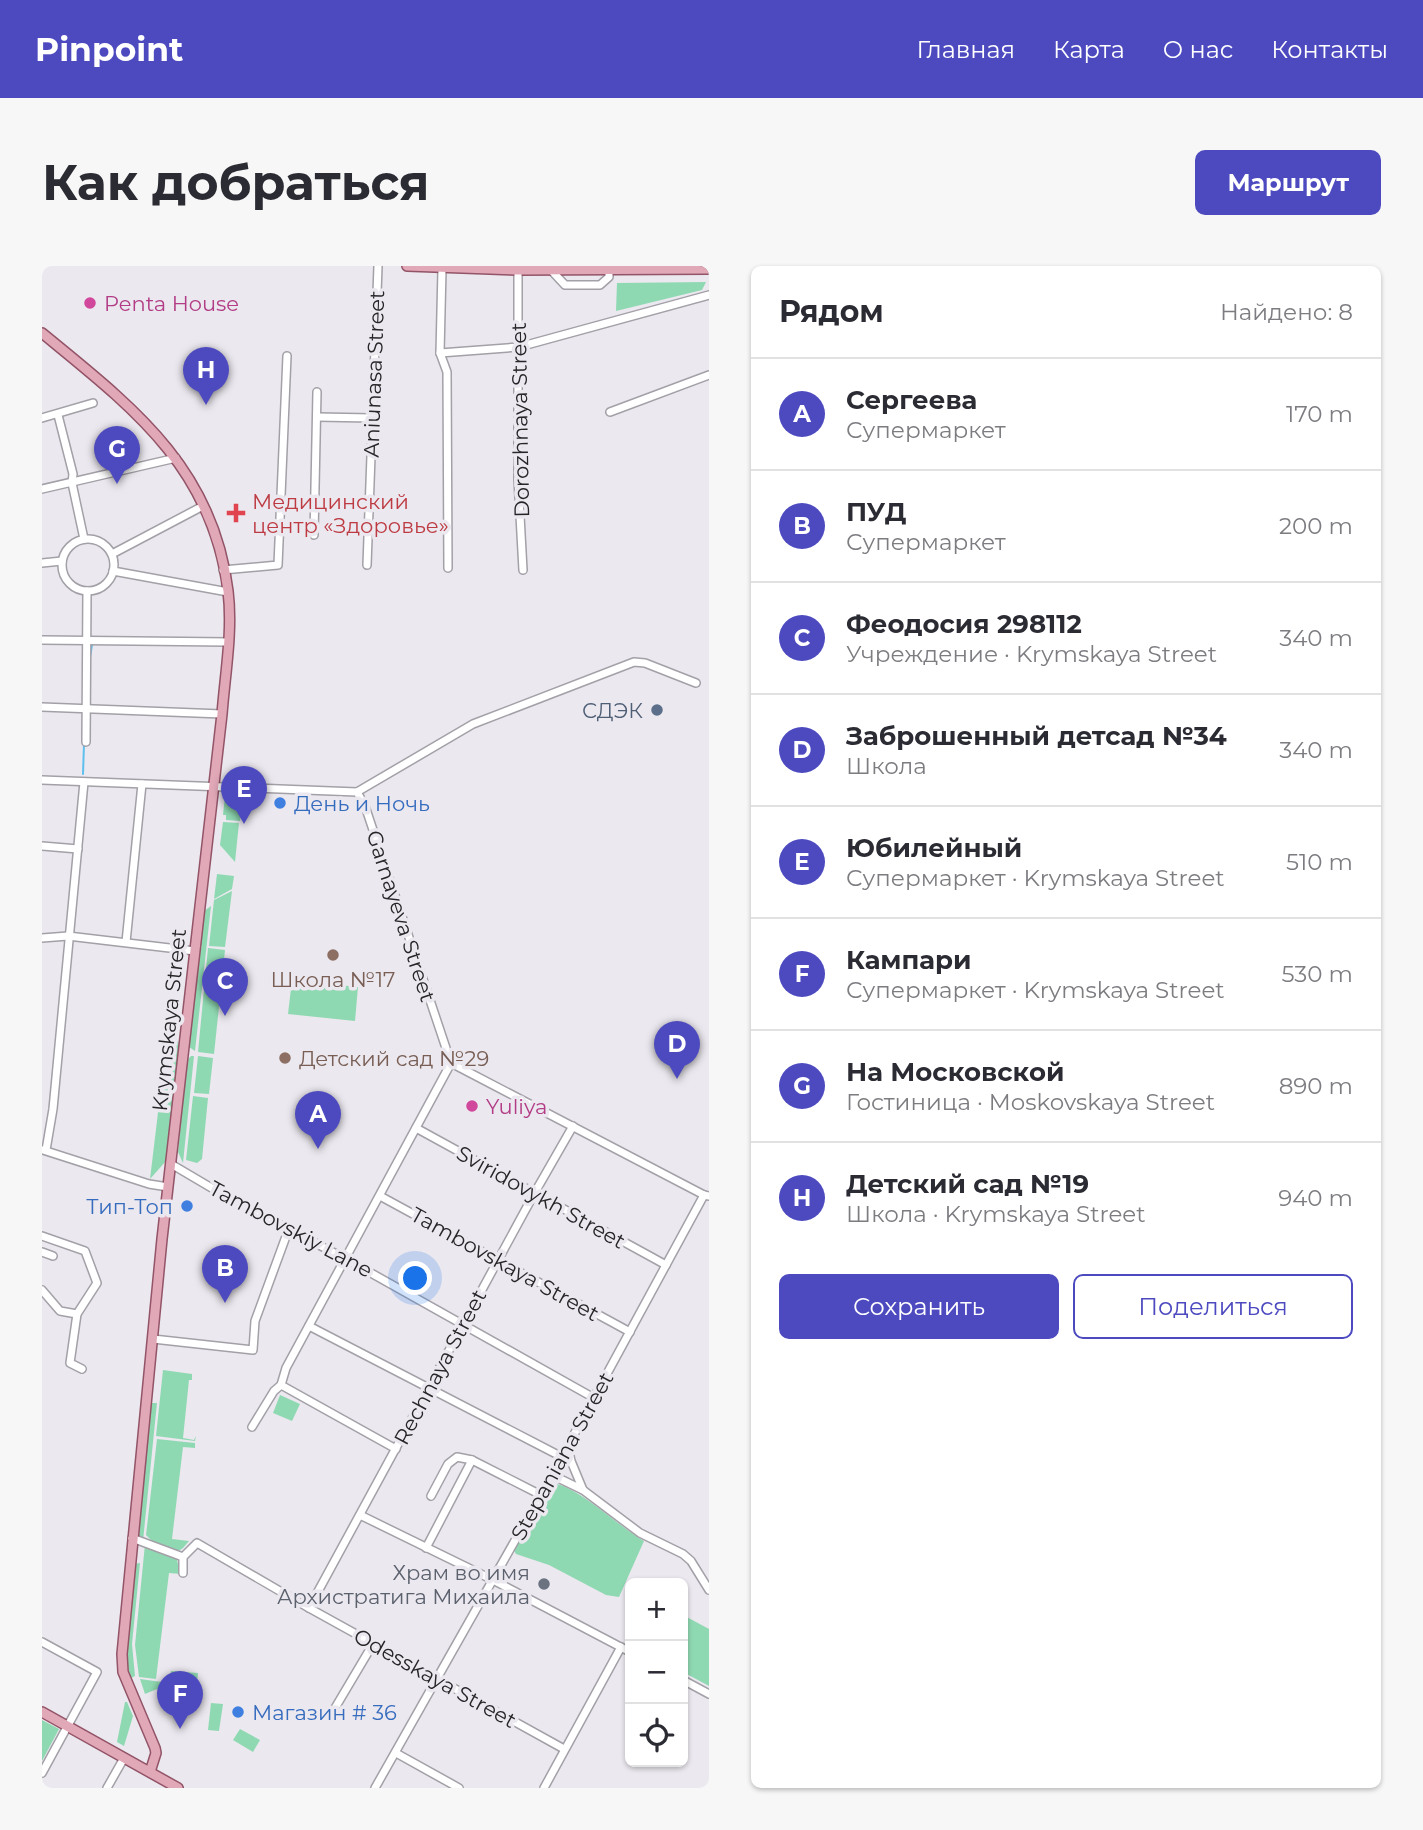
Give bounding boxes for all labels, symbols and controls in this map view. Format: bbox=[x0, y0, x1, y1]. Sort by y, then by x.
text: Pinpoint bbox=[35, 29, 183, 69]
text: Главная bbox=[917, 35, 1015, 64]
text: Карта bbox=[1053, 35, 1125, 64]
text: О нас bbox=[1163, 35, 1233, 64]
text: Контакты bbox=[1271, 35, 1388, 64]
button: Маршрут bbox=[1195, 150, 1381, 215]
text: Как добраться bbox=[42, 153, 430, 212]
street label: Aniunasa Street bbox=[359, 290, 389, 458]
place label: Penta House bbox=[104, 291, 239, 316]
text: Рядом bbox=[779, 293, 884, 330]
marker: Penta House bbox=[82, 295, 98, 311]
text: Найдено: 8 bbox=[1220, 298, 1353, 326]
street label: Dorozhnaya Street bbox=[506, 322, 534, 518]
pin: H bbox=[183, 347, 229, 405]
text: Сергеева bbox=[846, 384, 977, 416]
text: A bbox=[793, 400, 811, 428]
text: 170 m bbox=[1286, 400, 1353, 428]
text: Супермаркет bbox=[846, 416, 1006, 444]
pin: G bbox=[94, 426, 140, 484]
place label: Медицинский центр «Здоровье» bbox=[252, 489, 449, 538]
text: ПУД bbox=[846, 496, 906, 528]
marker: Медицинский центр «Здоровье» bbox=[226, 503, 246, 523]
text: B bbox=[793, 512, 811, 540]
text: 200 m bbox=[1279, 512, 1353, 540]
text: Супермаркет bbox=[846, 528, 1006, 556]
text: Феодосия 298112 bbox=[846, 608, 1082, 640]
text: C bbox=[794, 624, 810, 652]
text: 340 m bbox=[1279, 624, 1353, 652]
text: Учреждение · Krymskaya Street bbox=[846, 640, 1217, 668]
place label: СДЭК bbox=[582, 698, 643, 723]
marker: СДЭК bbox=[649, 702, 665, 718]
text: Заброшенный детсад №34 bbox=[846, 720, 1227, 752]
text: D bbox=[793, 736, 812, 764]
text: 340 m bbox=[1279, 736, 1353, 764]
text: Школа bbox=[846, 752, 927, 780]
pin: E bbox=[221, 766, 267, 824]
place label: День и Ночь bbox=[294, 791, 430, 816]
marker: День и Ночь bbox=[272, 795, 288, 811]
street label: Garnayeva Street bbox=[361, 827, 441, 1005]
text: Юбилейный bbox=[846, 832, 1022, 864]
text: E bbox=[794, 848, 810, 876]
text: 510 m bbox=[1286, 848, 1353, 876]
text: Супермаркет · Krymskaya Street bbox=[846, 864, 1225, 892]
street label: Krymskaya Street bbox=[147, 927, 191, 1113]
text: Кампари bbox=[846, 944, 972, 976]
marker: Школа №17 bbox=[325, 947, 341, 963]
pin: C bbox=[202, 958, 248, 1016]
text: F bbox=[795, 960, 809, 988]
text: 530 m bbox=[1281, 960, 1353, 988]
place label: Школа №17 bbox=[271, 967, 395, 992]
text: Супермаркет · Krymskaya Street bbox=[846, 976, 1225, 1004]
pin: D bbox=[654, 1021, 700, 1079]
place label: Детский сад №29 bbox=[299, 1046, 489, 1071]
marker: Детский сад №29 bbox=[277, 1050, 293, 1066]
text: На Московской bbox=[846, 1056, 1064, 1088]
text: G bbox=[793, 1072, 811, 1100]
text: 890 m bbox=[1279, 1072, 1353, 1100]
text: Гостиница · Moskovskaya Street bbox=[846, 1088, 1215, 1116]
pin: A bbox=[295, 1091, 341, 1149]
place label: Yuliya bbox=[486, 1094, 547, 1119]
marker: Yuliya bbox=[464, 1098, 480, 1114]
street label: Sviridovykh Street bbox=[452, 1140, 630, 1254]
text: Детский сад №19 bbox=[846, 1168, 1089, 1200]
street label: Tambovskiy Lane bbox=[205, 1175, 377, 1283]
text: H bbox=[793, 1184, 811, 1212]
text: 940 m bbox=[1278, 1184, 1353, 1212]
place label: Тип-Топ bbox=[86, 1194, 173, 1219]
marker: Тип-Топ bbox=[179, 1198, 195, 1214]
text: Школа · Krymskaya Street bbox=[846, 1200, 1146, 1228]
street label: Tambovskaya Street bbox=[406, 1202, 604, 1326]
pin: B bbox=[202, 1245, 248, 1303]
your location bbox=[398, 1261, 432, 1295]
button: Сохранить bbox=[779, 1274, 1059, 1339]
button: Поделиться bbox=[1073, 1274, 1353, 1339]
street label: Rechnaya Street bbox=[389, 1285, 491, 1449]
street label: Stepaniana Street bbox=[505, 1368, 619, 1544]
place label: Храм во имя Архистратига Михаила bbox=[277, 1560, 530, 1609]
marker: Храм во имя Архистратига Михаила bbox=[536, 1576, 552, 1592]
map controls bbox=[625, 1578, 688, 1767]
button: + bbox=[625, 1578, 688, 1641]
street label: Odesskaya Street bbox=[349, 1623, 521, 1733]
button: − bbox=[625, 1641, 688, 1704]
pin: F bbox=[157, 1671, 203, 1729]
place label: Магазин # 36 bbox=[252, 1700, 397, 1725]
marker: Магазин # 36 bbox=[230, 1704, 246, 1720]
button: locate bbox=[625, 1704, 688, 1767]

